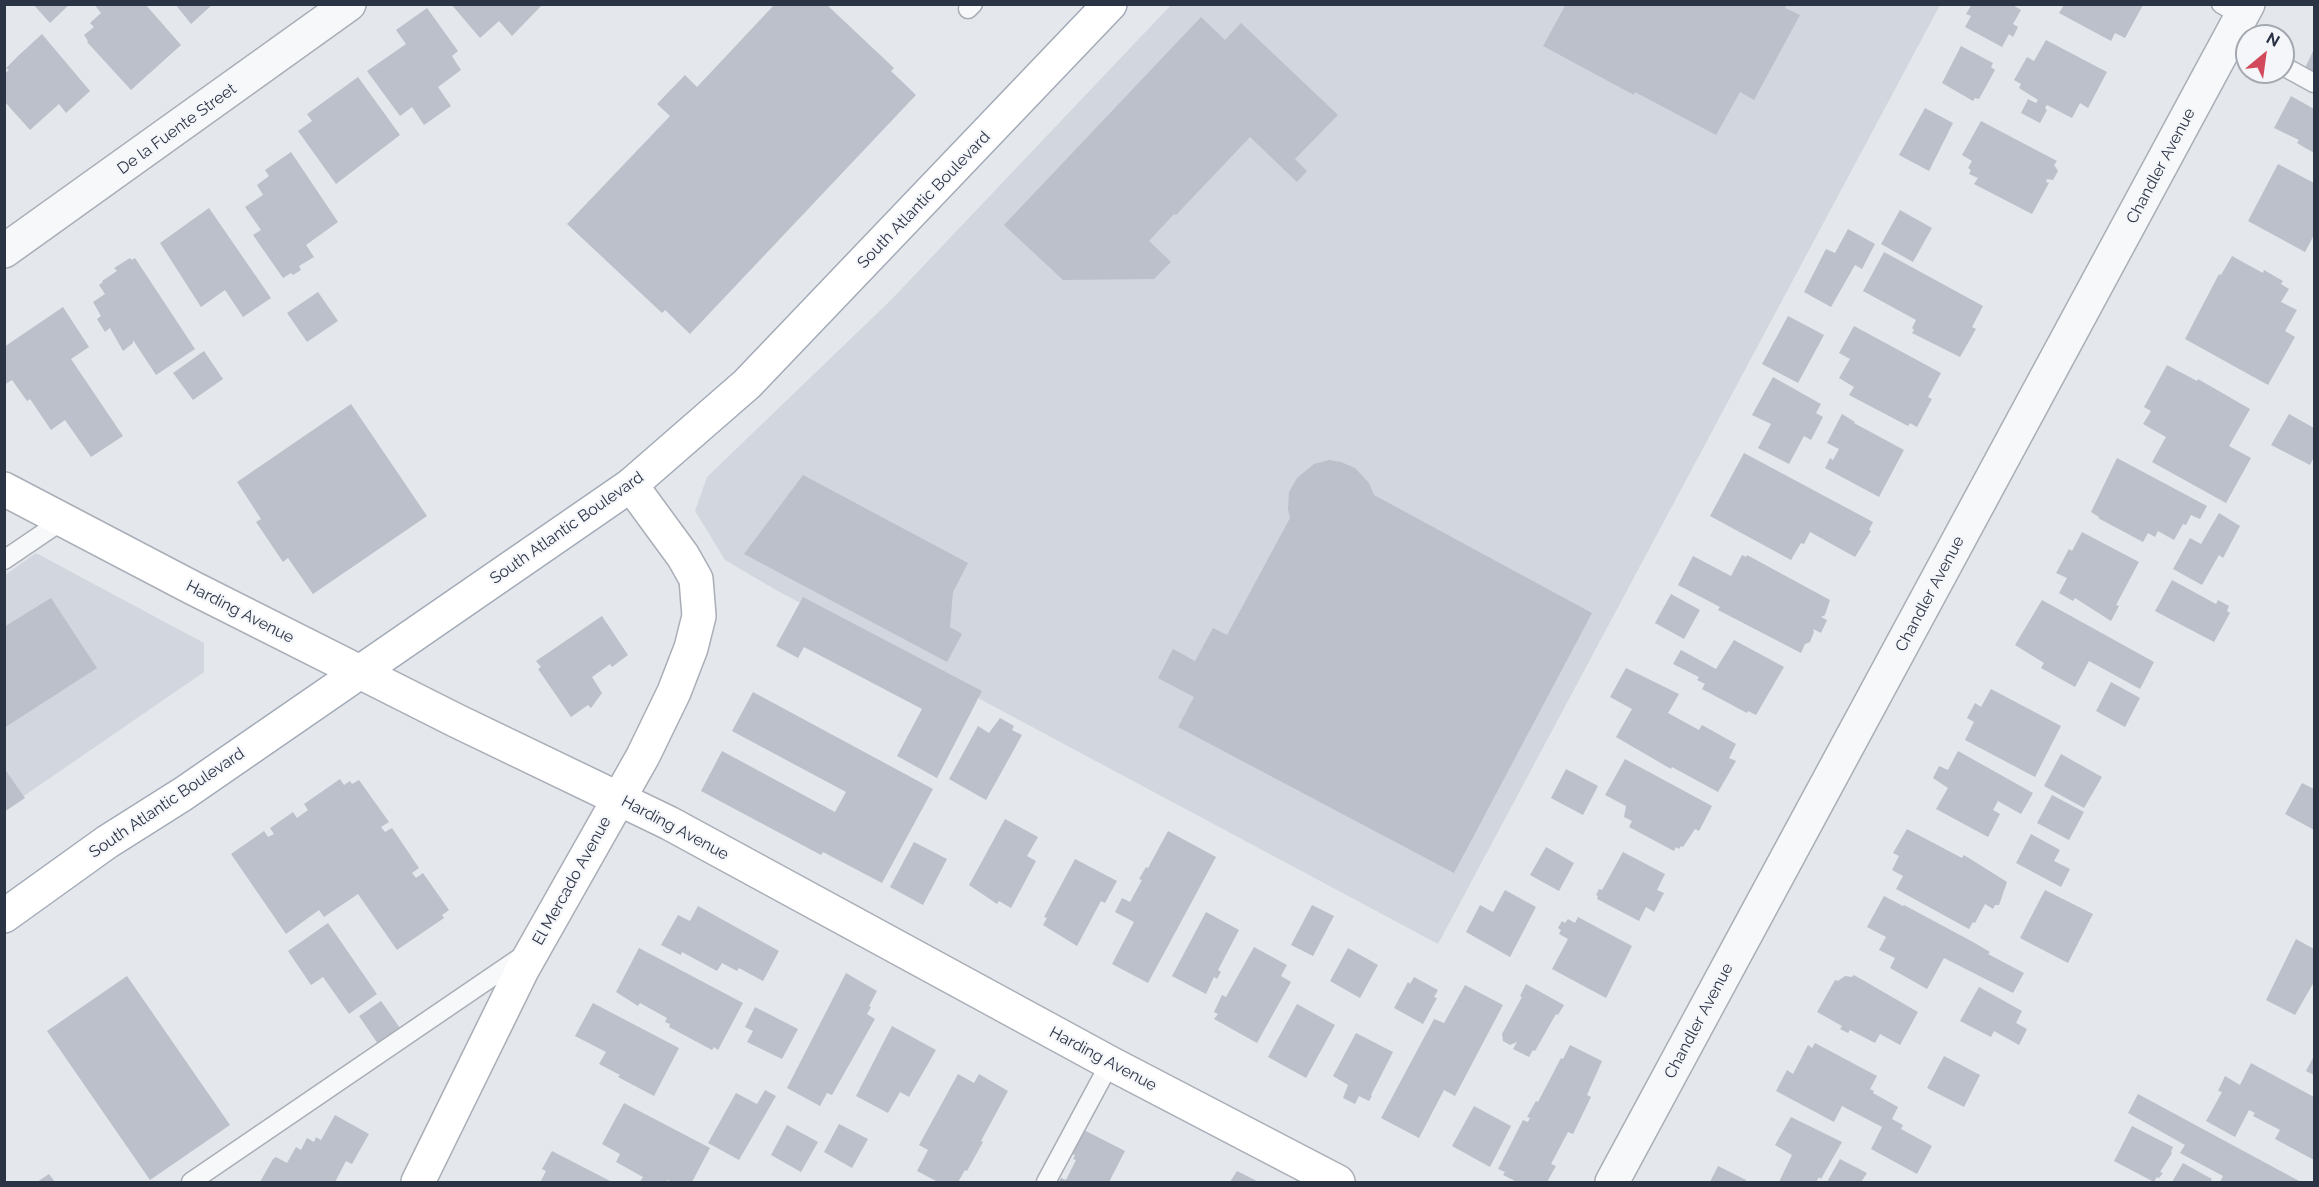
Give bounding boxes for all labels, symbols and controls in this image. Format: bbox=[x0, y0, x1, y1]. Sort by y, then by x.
north arrow bbox=[2235, 24, 2295, 84]
text: N bbox=[2263, 28, 2283, 51]
street label: De la Fuente Street bbox=[114, 79, 240, 179]
street label: Chandler Avenue bbox=[2123, 105, 2199, 227]
street label: South Atlantic Boulevard bbox=[854, 128, 994, 272]
street label: South Atlantic Boulevard bbox=[487, 468, 647, 588]
street label: Chandler Avenue bbox=[1892, 533, 1968, 655]
street label: Harding Avenue bbox=[183, 576, 297, 648]
street label: South Atlantic Boulevard bbox=[86, 744, 248, 862]
street label: Harding Avenue bbox=[618, 792, 732, 864]
street label: El Mercado Avenue bbox=[529, 813, 615, 949]
street label: Chandler Avenue bbox=[1661, 960, 1737, 1082]
street label: Harding Avenue bbox=[1046, 1023, 1160, 1095]

